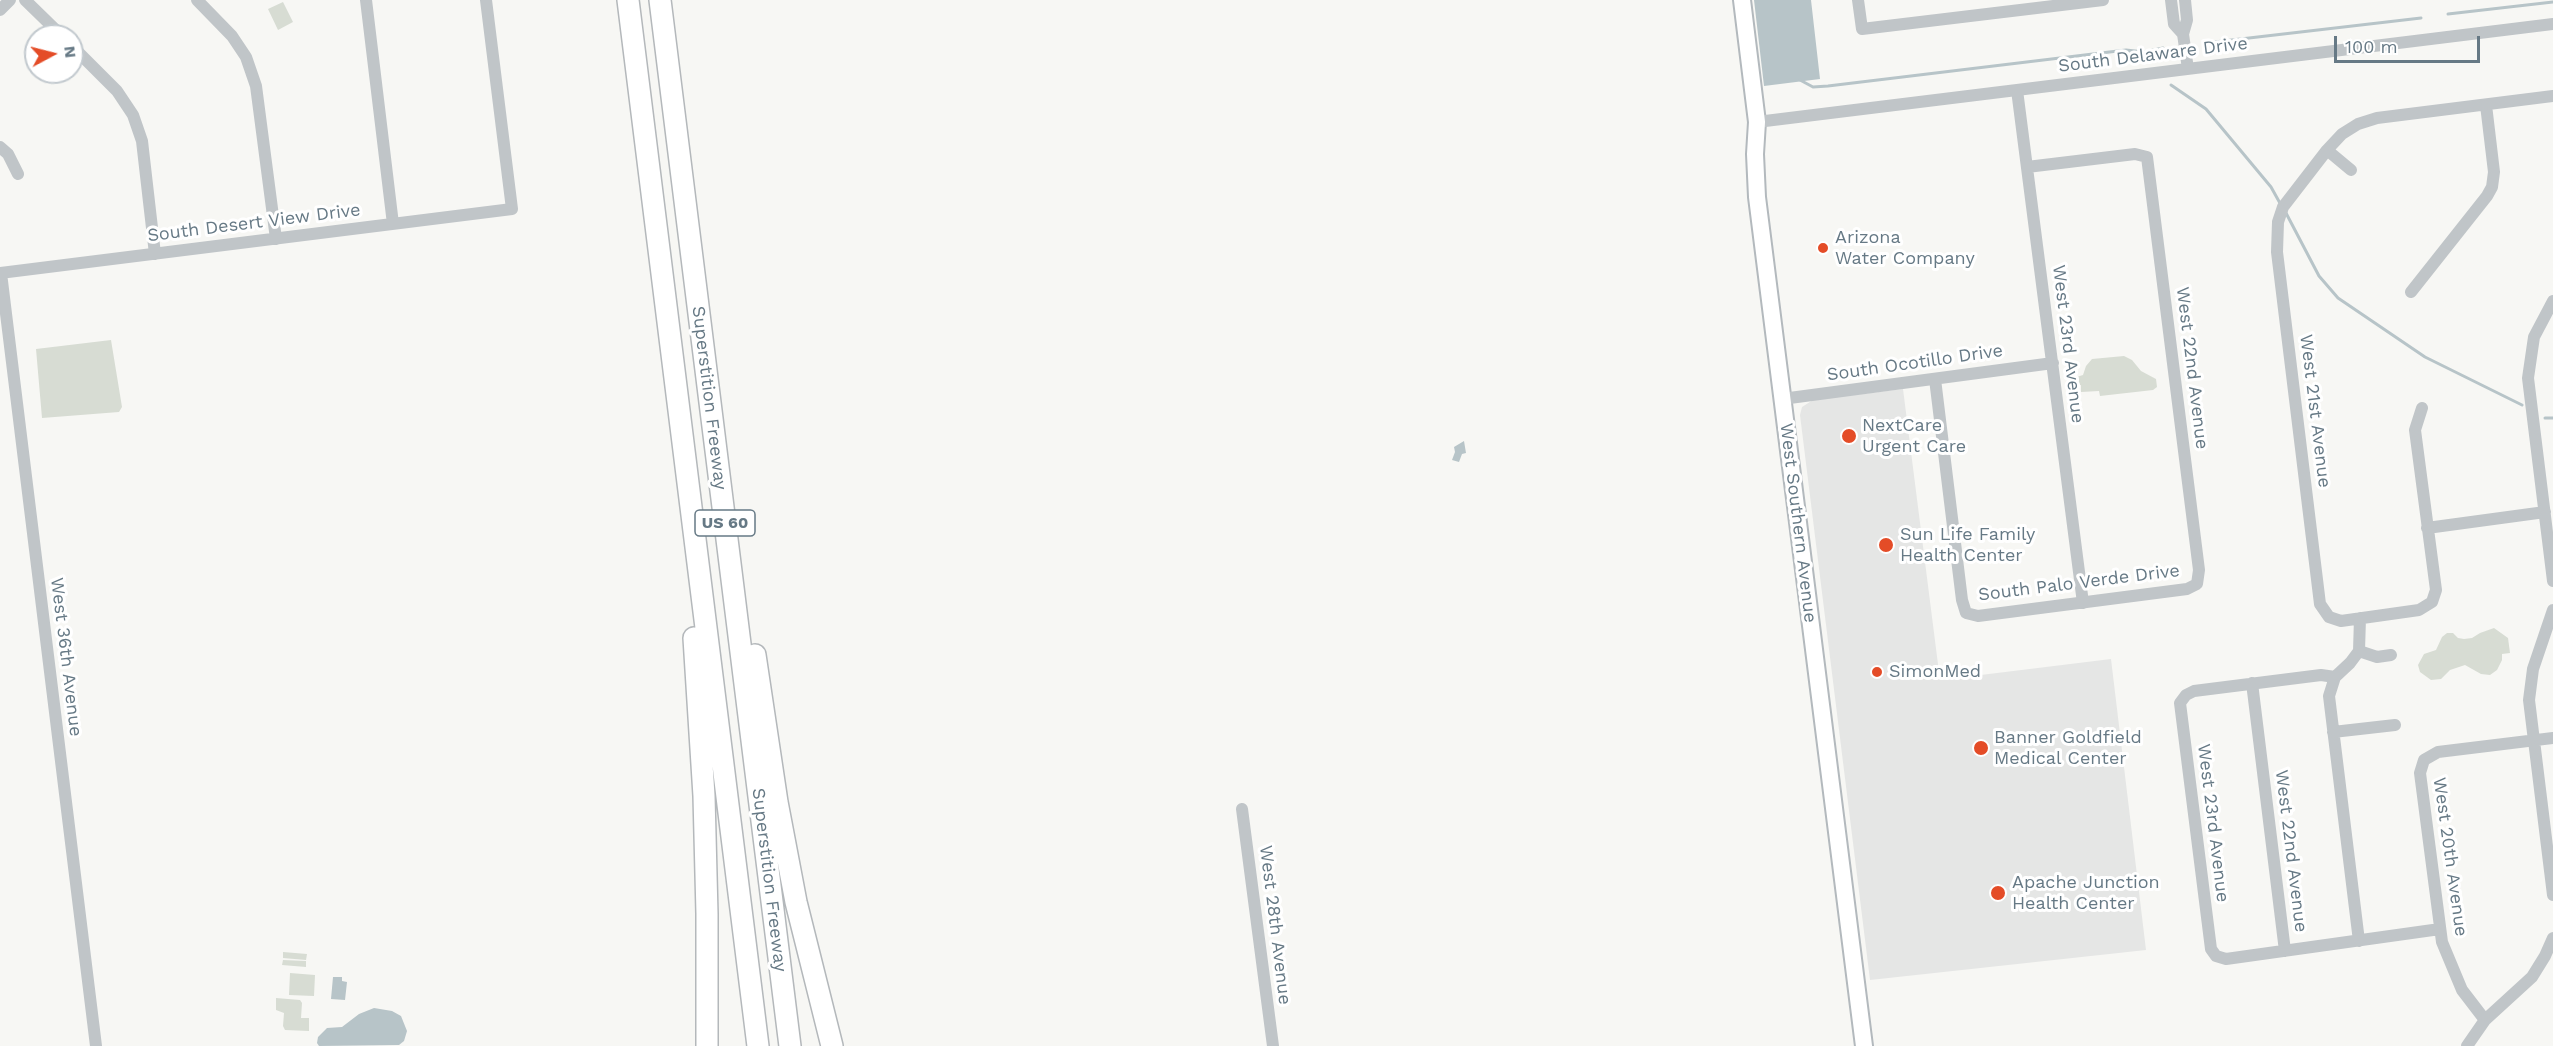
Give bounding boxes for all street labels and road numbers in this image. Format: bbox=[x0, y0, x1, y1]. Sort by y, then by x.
street label: South Delaware Drive bbox=[2057, 33, 2249, 77]
street label: South Desert View Drive bbox=[146, 199, 362, 247]
street label: West 23rd Avenue bbox=[2048, 264, 2088, 424]
street label: West 22nd Avenue bbox=[2171, 286, 2213, 450]
street label: Superstition Freeway bbox=[687, 305, 731, 491]
street label: West 21st Avenue bbox=[2295, 333, 2335, 489]
street label: South Ocotillo Drive bbox=[1826, 340, 2004, 386]
street label: West Southern Avenue bbox=[1775, 422, 1821, 624]
road number: US 60 bbox=[695, 510, 755, 536]
street label: South Palo Verde Drive bbox=[1977, 560, 2181, 606]
street label: West 36th Avenue bbox=[46, 576, 86, 738]
street label: West 23rd Avenue bbox=[2193, 743, 2233, 903]
street label: West 22nd Avenue bbox=[2270, 769, 2312, 933]
street label: West 20th Avenue bbox=[2428, 776, 2472, 938]
street label: Superstition Freeway bbox=[747, 787, 791, 973]
street label: West 28th Avenue bbox=[1255, 844, 1295, 1006]

